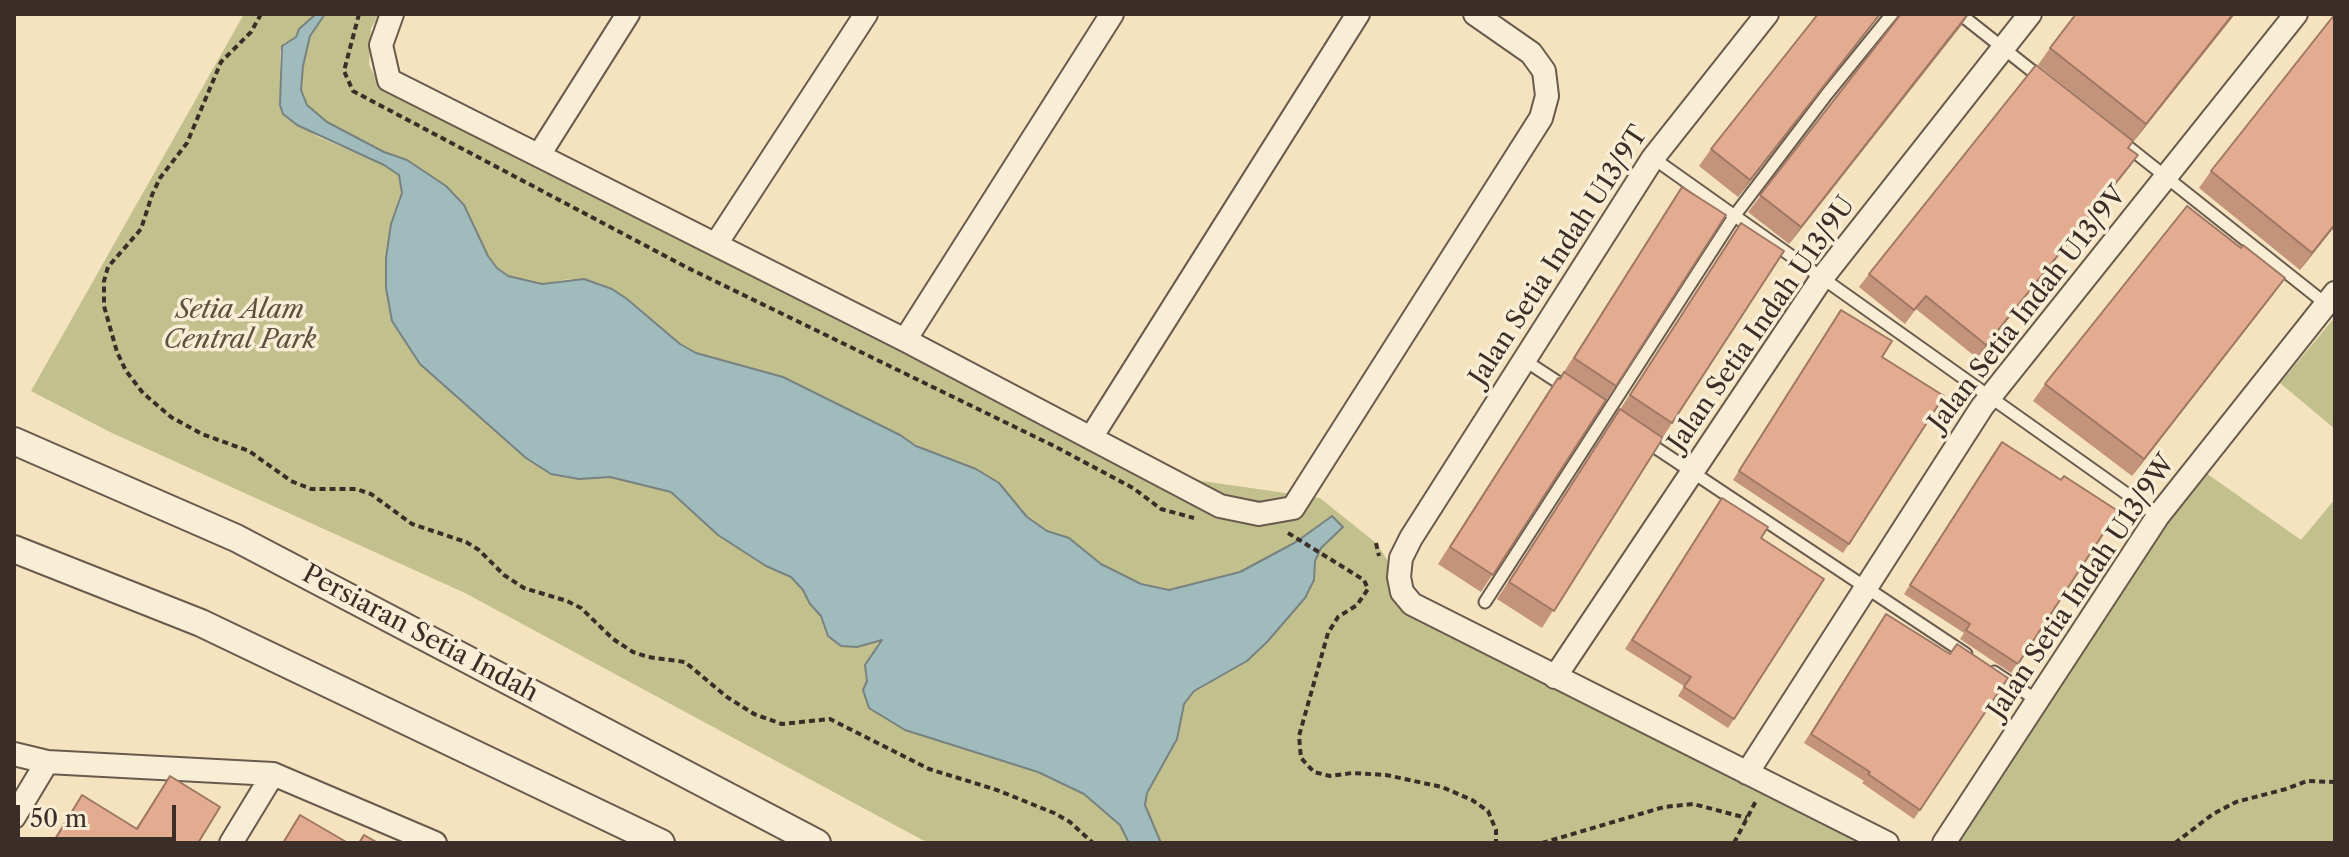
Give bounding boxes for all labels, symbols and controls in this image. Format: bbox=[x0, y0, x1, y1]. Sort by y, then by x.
street label: Jalan Setia Indah U13/9T bbox=[1463, 120, 1655, 392]
street label: Jalan Setia Indah U13/9V bbox=[1923, 180, 2133, 438]
street label: Jalan Setia Indah U13/9U bbox=[1662, 191, 1862, 457]
park label: Setia Alam Central Park bbox=[163, 294, 317, 356]
street label: Jalan Setia Indah U13/9W bbox=[1982, 449, 2182, 725]
street label: Persiaran Setia Indah bbox=[297, 559, 543, 709]
scale bar bbox=[20, 789, 180, 839]
text: 50 m bbox=[30, 804, 87, 833]

